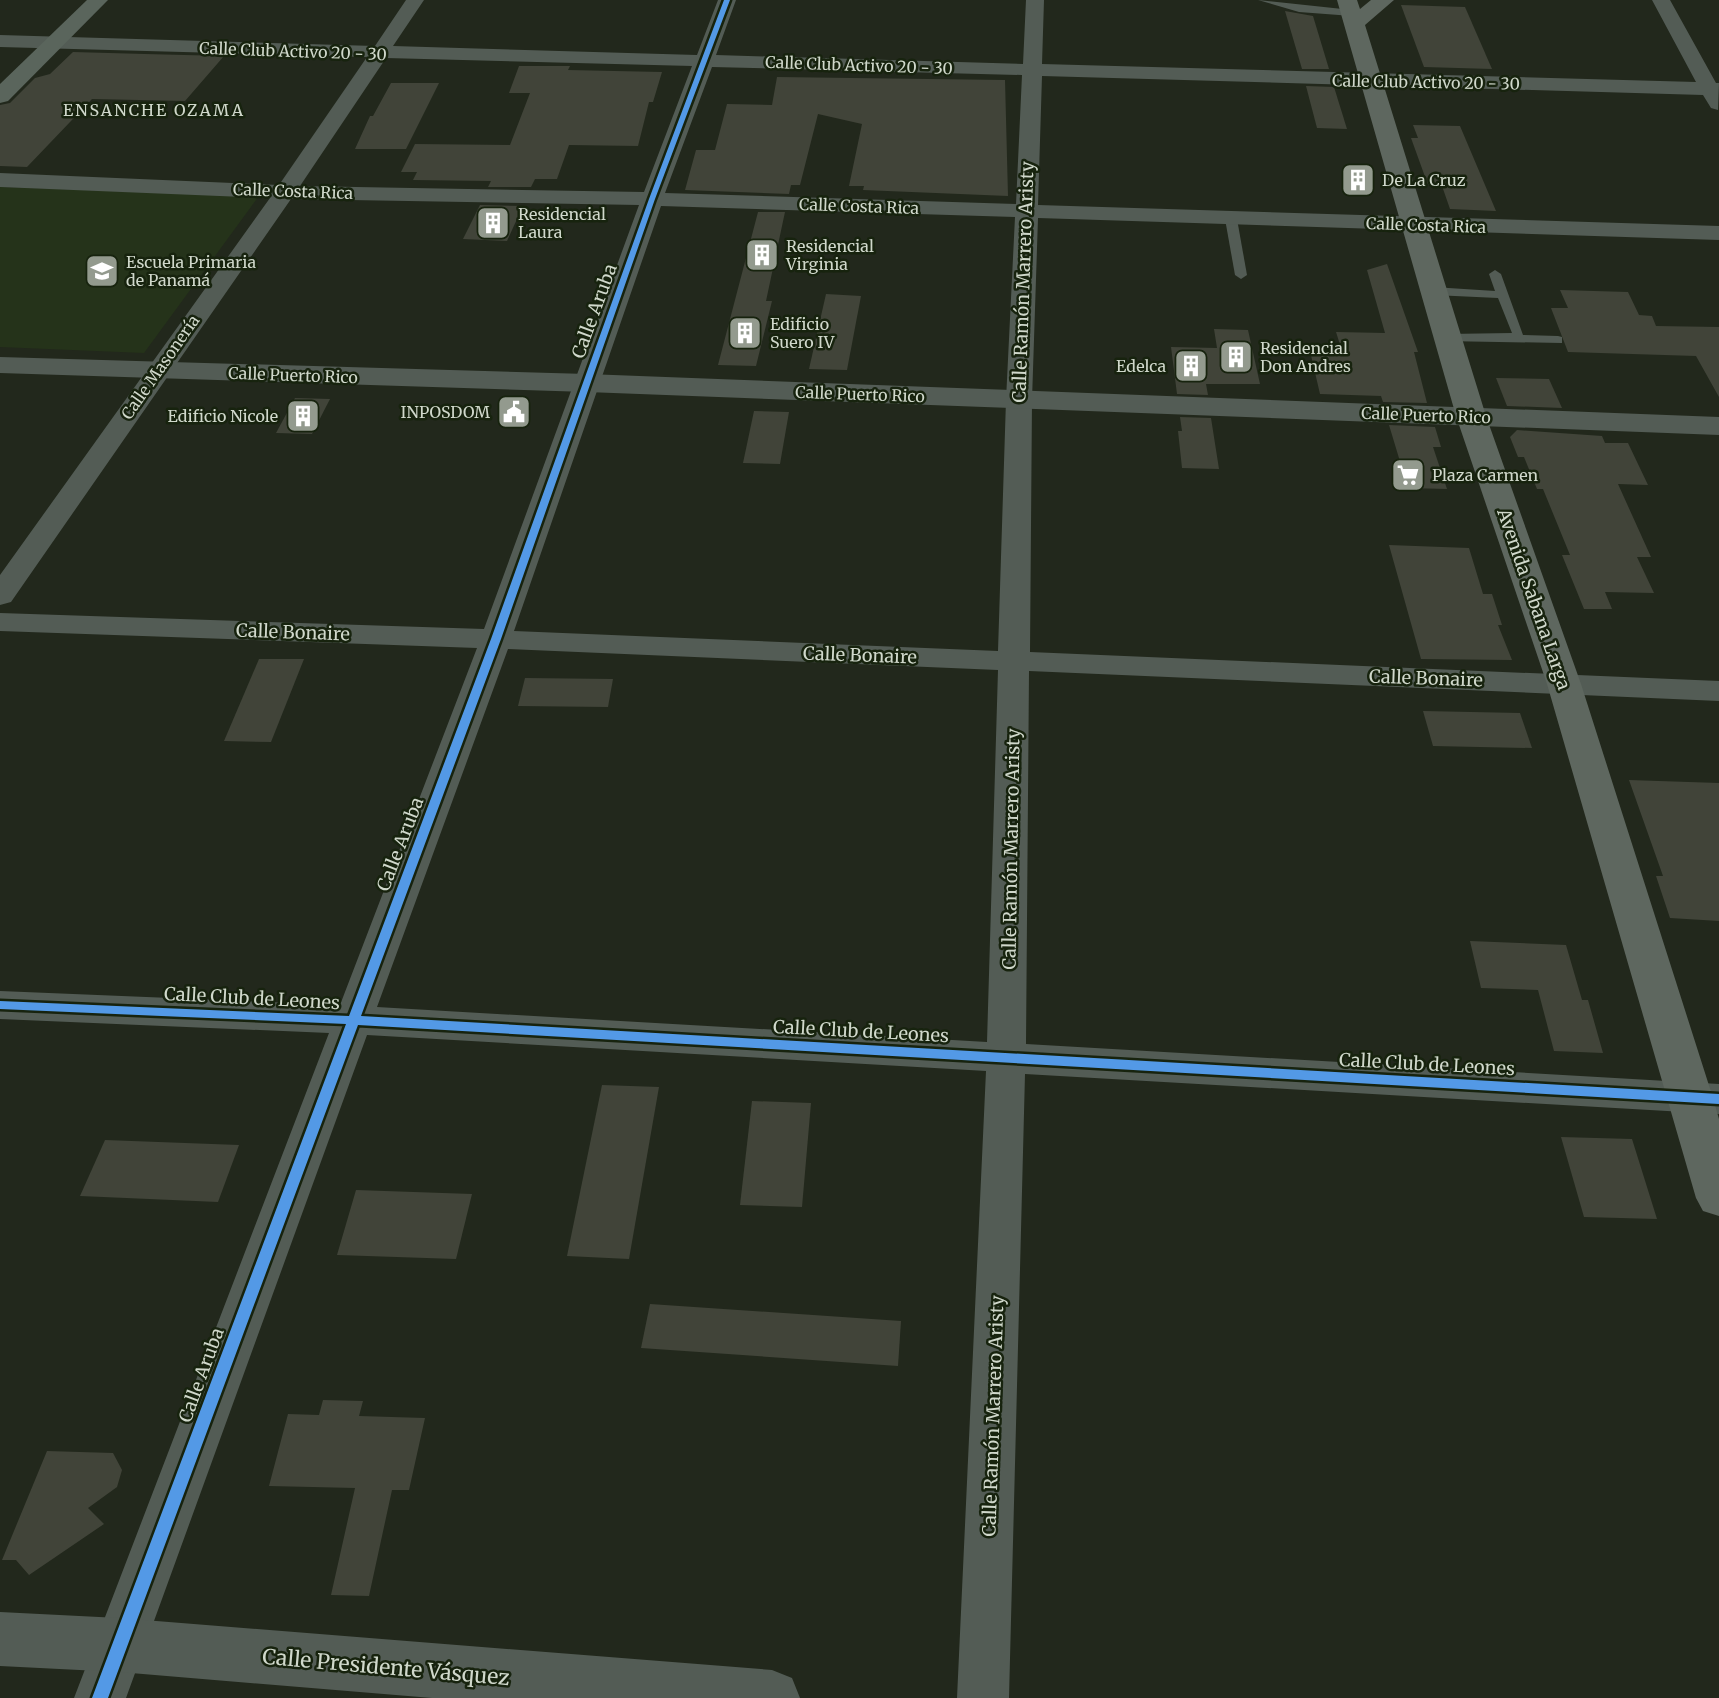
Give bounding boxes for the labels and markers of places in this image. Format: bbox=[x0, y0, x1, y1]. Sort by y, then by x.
building icon: De La Cruz bbox=[1339, 161, 1377, 199]
place label: De La Cruz bbox=[1382, 170, 1466, 190]
building icon: Residencial Laura bbox=[474, 204, 512, 242]
place label: Residencial Laura bbox=[518, 204, 606, 242]
building icon: Residencial Virginia bbox=[743, 236, 781, 274]
place label: Residencial Virginia bbox=[785, 236, 874, 274]
school or university icon: Escuela Primaria de Panamá bbox=[83, 252, 121, 290]
place label: Escuela Primaria de Panamá bbox=[126, 252, 256, 290]
building icon: Edificio Suero IV bbox=[726, 314, 764, 352]
place label: Edificio Suero IV bbox=[770, 314, 835, 352]
building icon: Residencial Don Andres bbox=[1217, 338, 1255, 376]
place label: Residencial Don Andres bbox=[1260, 338, 1351, 376]
building icon: Edelca bbox=[1172, 347, 1210, 385]
place label: Edelca bbox=[1116, 356, 1166, 376]
public building icon: INPOSDOM bbox=[495, 393, 533, 431]
building icon: Edificio Nicole bbox=[284, 397, 322, 435]
place label: INPOSDOM bbox=[401, 402, 490, 422]
place label: Edificio Nicole bbox=[167, 406, 278, 426]
supermarket icon: Plaza Carmen bbox=[1389, 456, 1427, 494]
place label: Plaza Carmen bbox=[1432, 465, 1539, 485]

